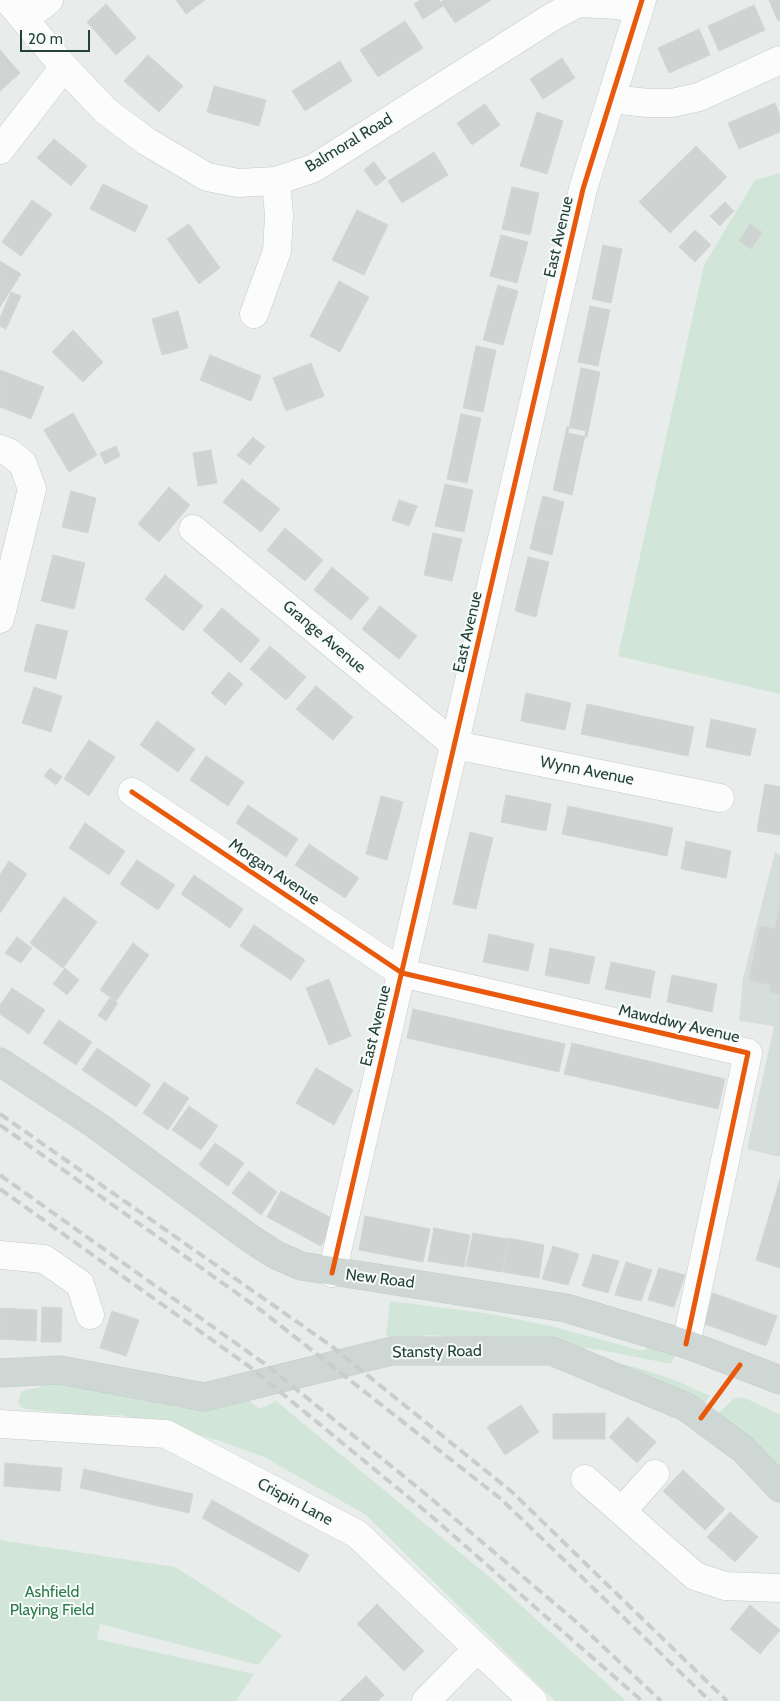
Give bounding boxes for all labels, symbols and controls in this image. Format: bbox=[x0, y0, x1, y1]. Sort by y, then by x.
scale bar bbox=[22, 20, 92, 52]
text: 20 m bbox=[28, 30, 63, 48]
street label: Balmoral Road bbox=[302, 109, 396, 177]
street label: East Avenue bbox=[540, 194, 578, 280]
street label: East Avenue bbox=[449, 589, 487, 675]
street label: Grange Avenue bbox=[278, 597, 370, 677]
street label: Wynn Avenue bbox=[538, 752, 636, 790]
street label: Morgan Avenue bbox=[225, 835, 323, 909]
street label: East Avenue bbox=[357, 983, 395, 1069]
street label: Mawddwy Avenue bbox=[617, 1001, 741, 1047]
street label: New Road bbox=[345, 1265, 415, 1293]
street label: Stansty Road bbox=[392, 1342, 482, 1362]
street label: Crispin Lane bbox=[254, 1474, 336, 1530]
park label: Ashfield Playing Field bbox=[10, 1582, 94, 1620]

